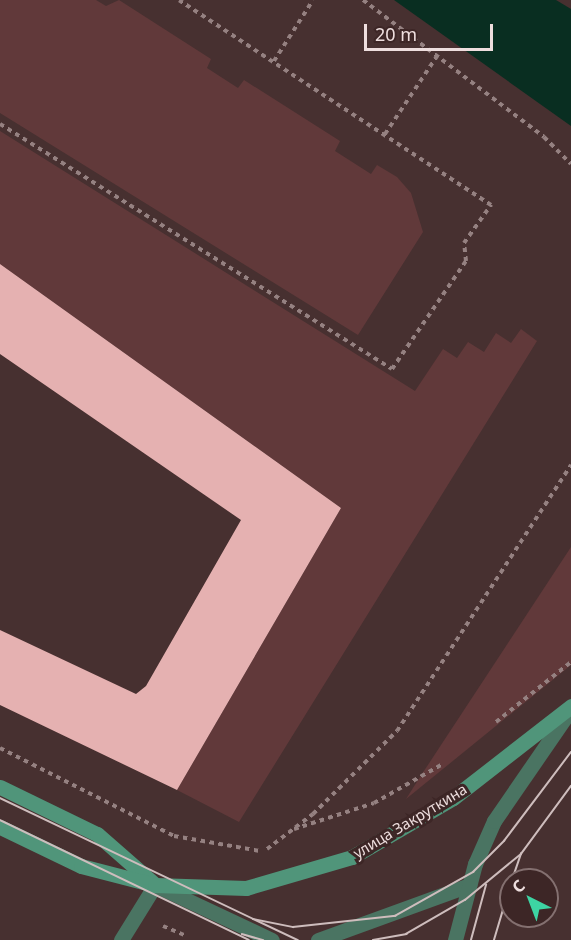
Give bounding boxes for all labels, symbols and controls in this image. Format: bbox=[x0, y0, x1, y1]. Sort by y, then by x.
scale bar bbox=[367, 12, 496, 50]
text: 20 m bbox=[375, 22, 417, 46]
street label: улица Закруткина bbox=[350, 780, 470, 862]
north arrow bbox=[499, 868, 559, 928]
text: С bbox=[507, 874, 529, 898]

